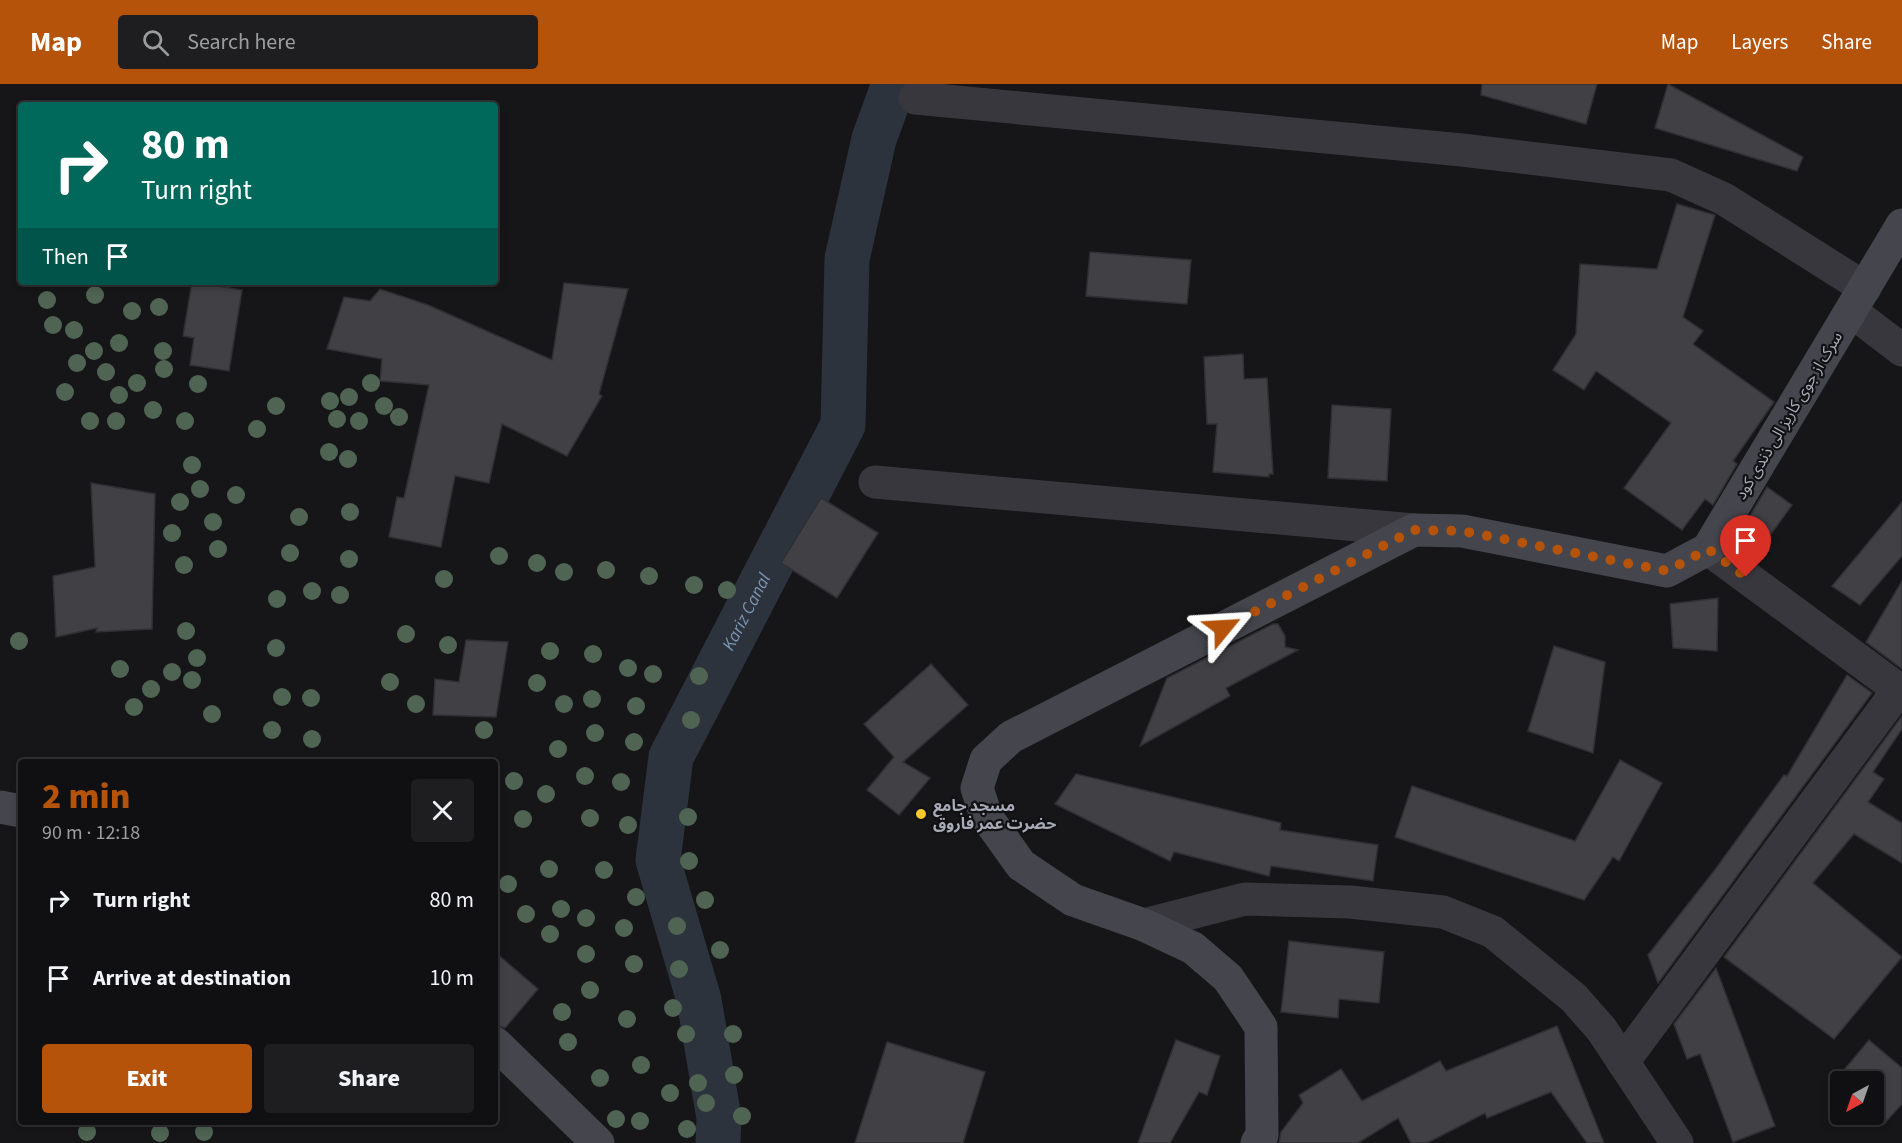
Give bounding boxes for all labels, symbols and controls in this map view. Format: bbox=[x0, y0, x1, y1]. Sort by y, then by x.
search box bbox=[118, 15, 538, 69]
text: Map bbox=[30, 22, 82, 62]
icon: search bbox=[139, 26, 172, 59]
text: Search here bbox=[187, 26, 296, 58]
text: Map bbox=[1661, 27, 1698, 57]
text: Layers bbox=[1731, 27, 1788, 57]
text: Share bbox=[1821, 27, 1872, 57]
text: 80 m bbox=[141, 115, 230, 175]
icon: right bbox=[42, 126, 120, 204]
text: Turn right bbox=[141, 171, 252, 210]
icon: arrive bbox=[101, 240, 134, 273]
text: Then bbox=[42, 241, 89, 273]
street label: سرک از جوی کاریز الی ذندی کود bbox=[1730, 327, 1848, 504]
pin bbox=[1720, 515, 1771, 577]
icon: arrive bbox=[1729, 524, 1762, 557]
water label: Kariz Canal bbox=[716, 568, 777, 655]
position arrow bbox=[1191, 596, 1255, 660]
text: 2 min bbox=[42, 771, 130, 822]
button: close bbox=[411, 779, 474, 842]
place label: مسجد جامع حضرت عمر فاروق bbox=[933, 795, 1056, 835]
marker: مسجد جامع حضرت عمر فاروق bbox=[914, 807, 928, 821]
text: 90 m · 12:18 bbox=[42, 819, 140, 847]
icon: right bbox=[42, 884, 75, 917]
text: Turn right bbox=[93, 884, 190, 916]
text: 80 m bbox=[429, 884, 474, 916]
icon: arrive bbox=[42, 962, 75, 995]
text: Arrive at destination bbox=[93, 962, 291, 994]
text: 10 m bbox=[429, 962, 474, 994]
button: Exit bbox=[42, 1044, 252, 1113]
button: Share bbox=[264, 1044, 474, 1113]
north arrow bbox=[1830, 1071, 1884, 1125]
map controls bbox=[1830, 1071, 1884, 1125]

